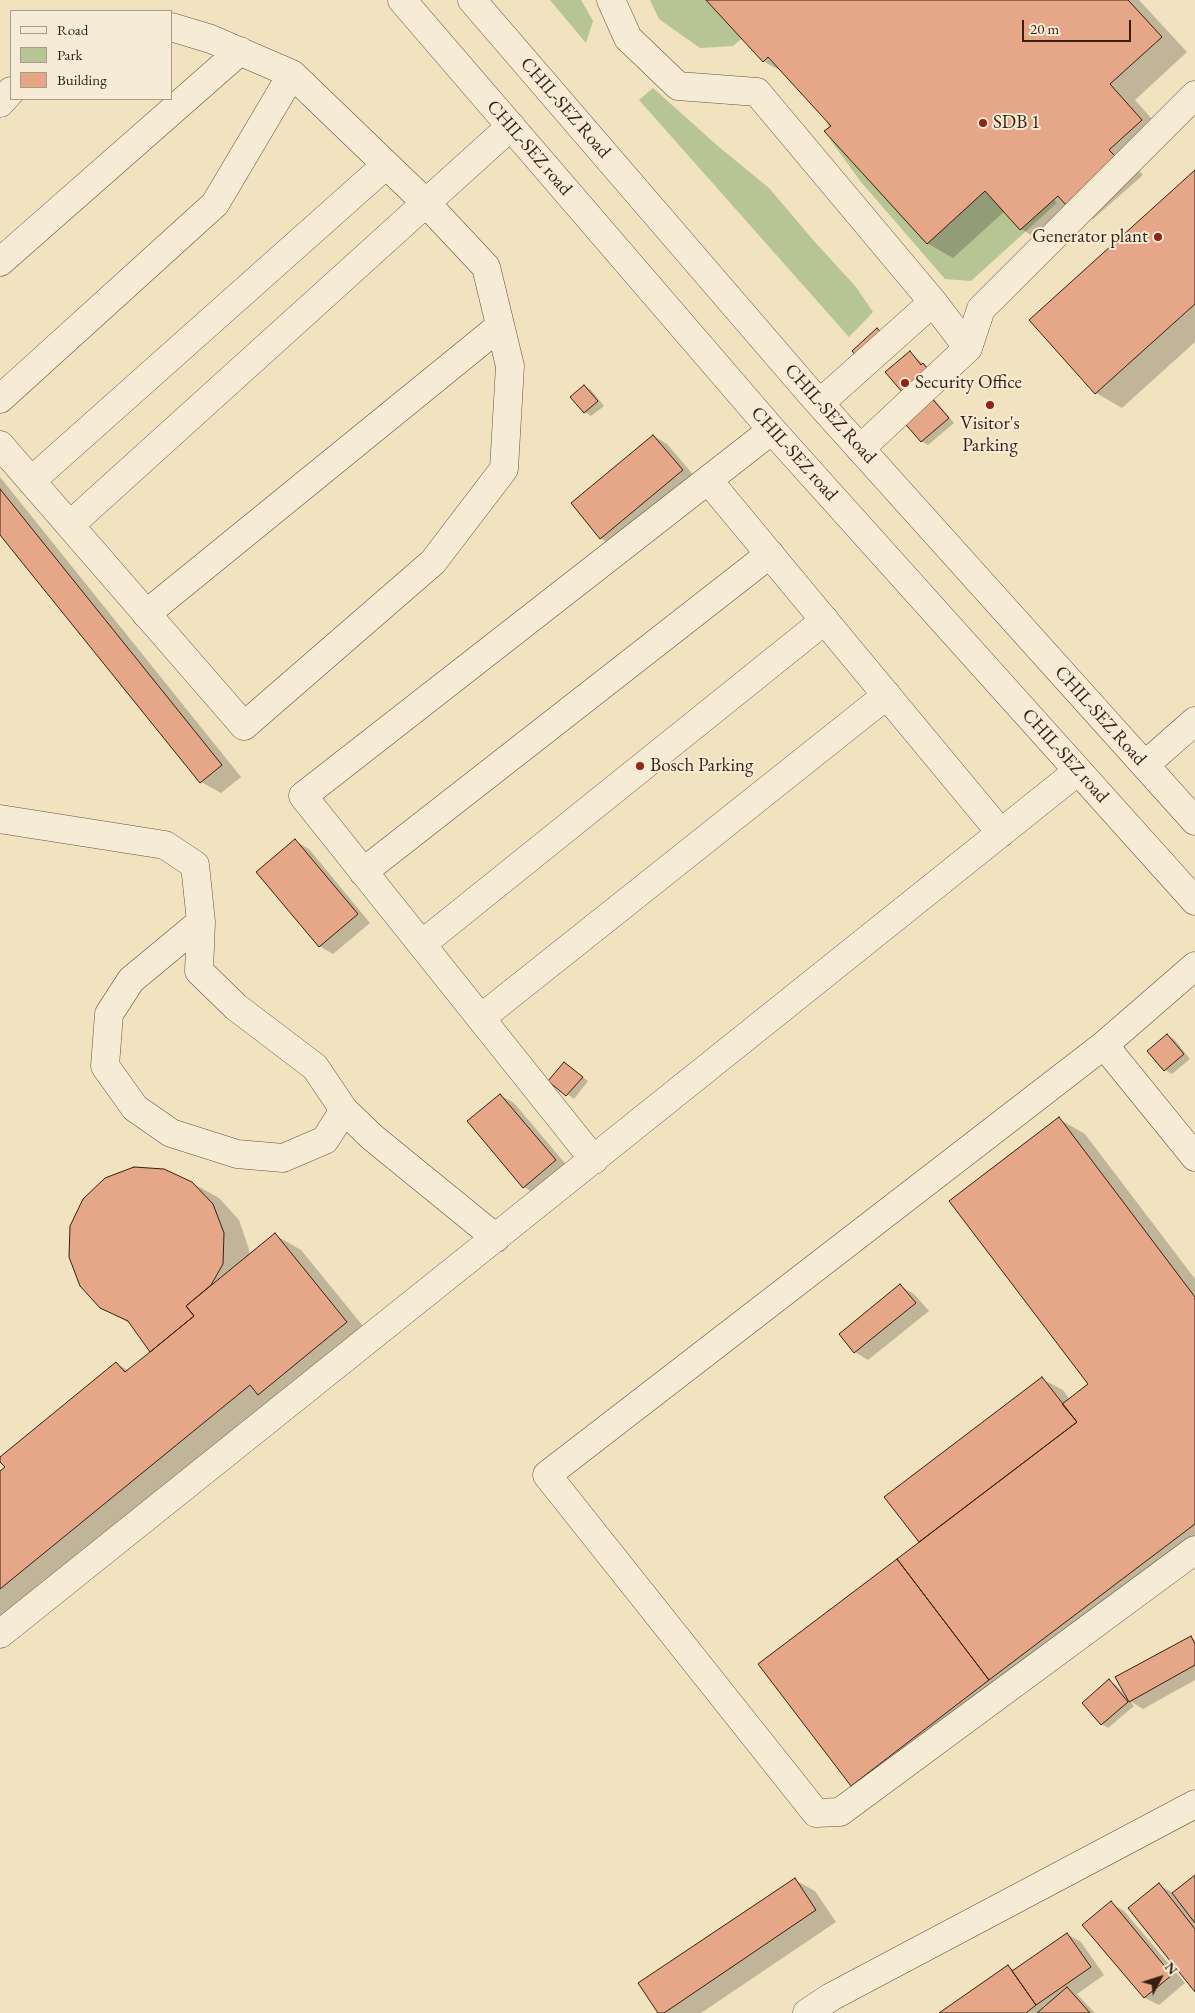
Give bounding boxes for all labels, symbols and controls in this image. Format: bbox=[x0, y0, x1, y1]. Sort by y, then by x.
legend bbox=[10, 10, 172, 100]
scale bar bbox=[1025, 10, 1134, 42]
text: 20 m bbox=[1030, 19, 1059, 38]
text: Road bbox=[57, 20, 88, 39]
text: Park bbox=[57, 45, 83, 64]
street label: CHIL-SEZ Road bbox=[515, 53, 615, 163]
text: Building bbox=[57, 70, 107, 89]
street label: CHIL-SEZ road bbox=[481, 96, 577, 200]
place label: SDB 1 bbox=[993, 112, 1040, 134]
marker: SDB 1 bbox=[977, 117, 989, 129]
place label: Generator plant bbox=[1032, 226, 1148, 248]
marker: Generator plant bbox=[1152, 231, 1164, 243]
street label: CHIL-SEZ Road bbox=[779, 359, 881, 469]
place label: Security Office bbox=[915, 372, 1022, 394]
marker: Security Office bbox=[899, 377, 911, 389]
marker: Visitor's Parking bbox=[984, 399, 996, 411]
street label: CHIL-SEZ road bbox=[746, 402, 842, 506]
place label: Visitor's Parking bbox=[960, 413, 1020, 457]
street label: CHIL-SEZ Road bbox=[1049, 661, 1151, 771]
street label: CHIL-SEZ road bbox=[1017, 704, 1113, 808]
place label: Bosch Parking bbox=[650, 755, 753, 777]
marker: Bosch Parking bbox=[634, 760, 646, 772]
north arrow bbox=[1135, 1953, 1185, 2003]
text: N bbox=[1161, 1958, 1182, 1978]

